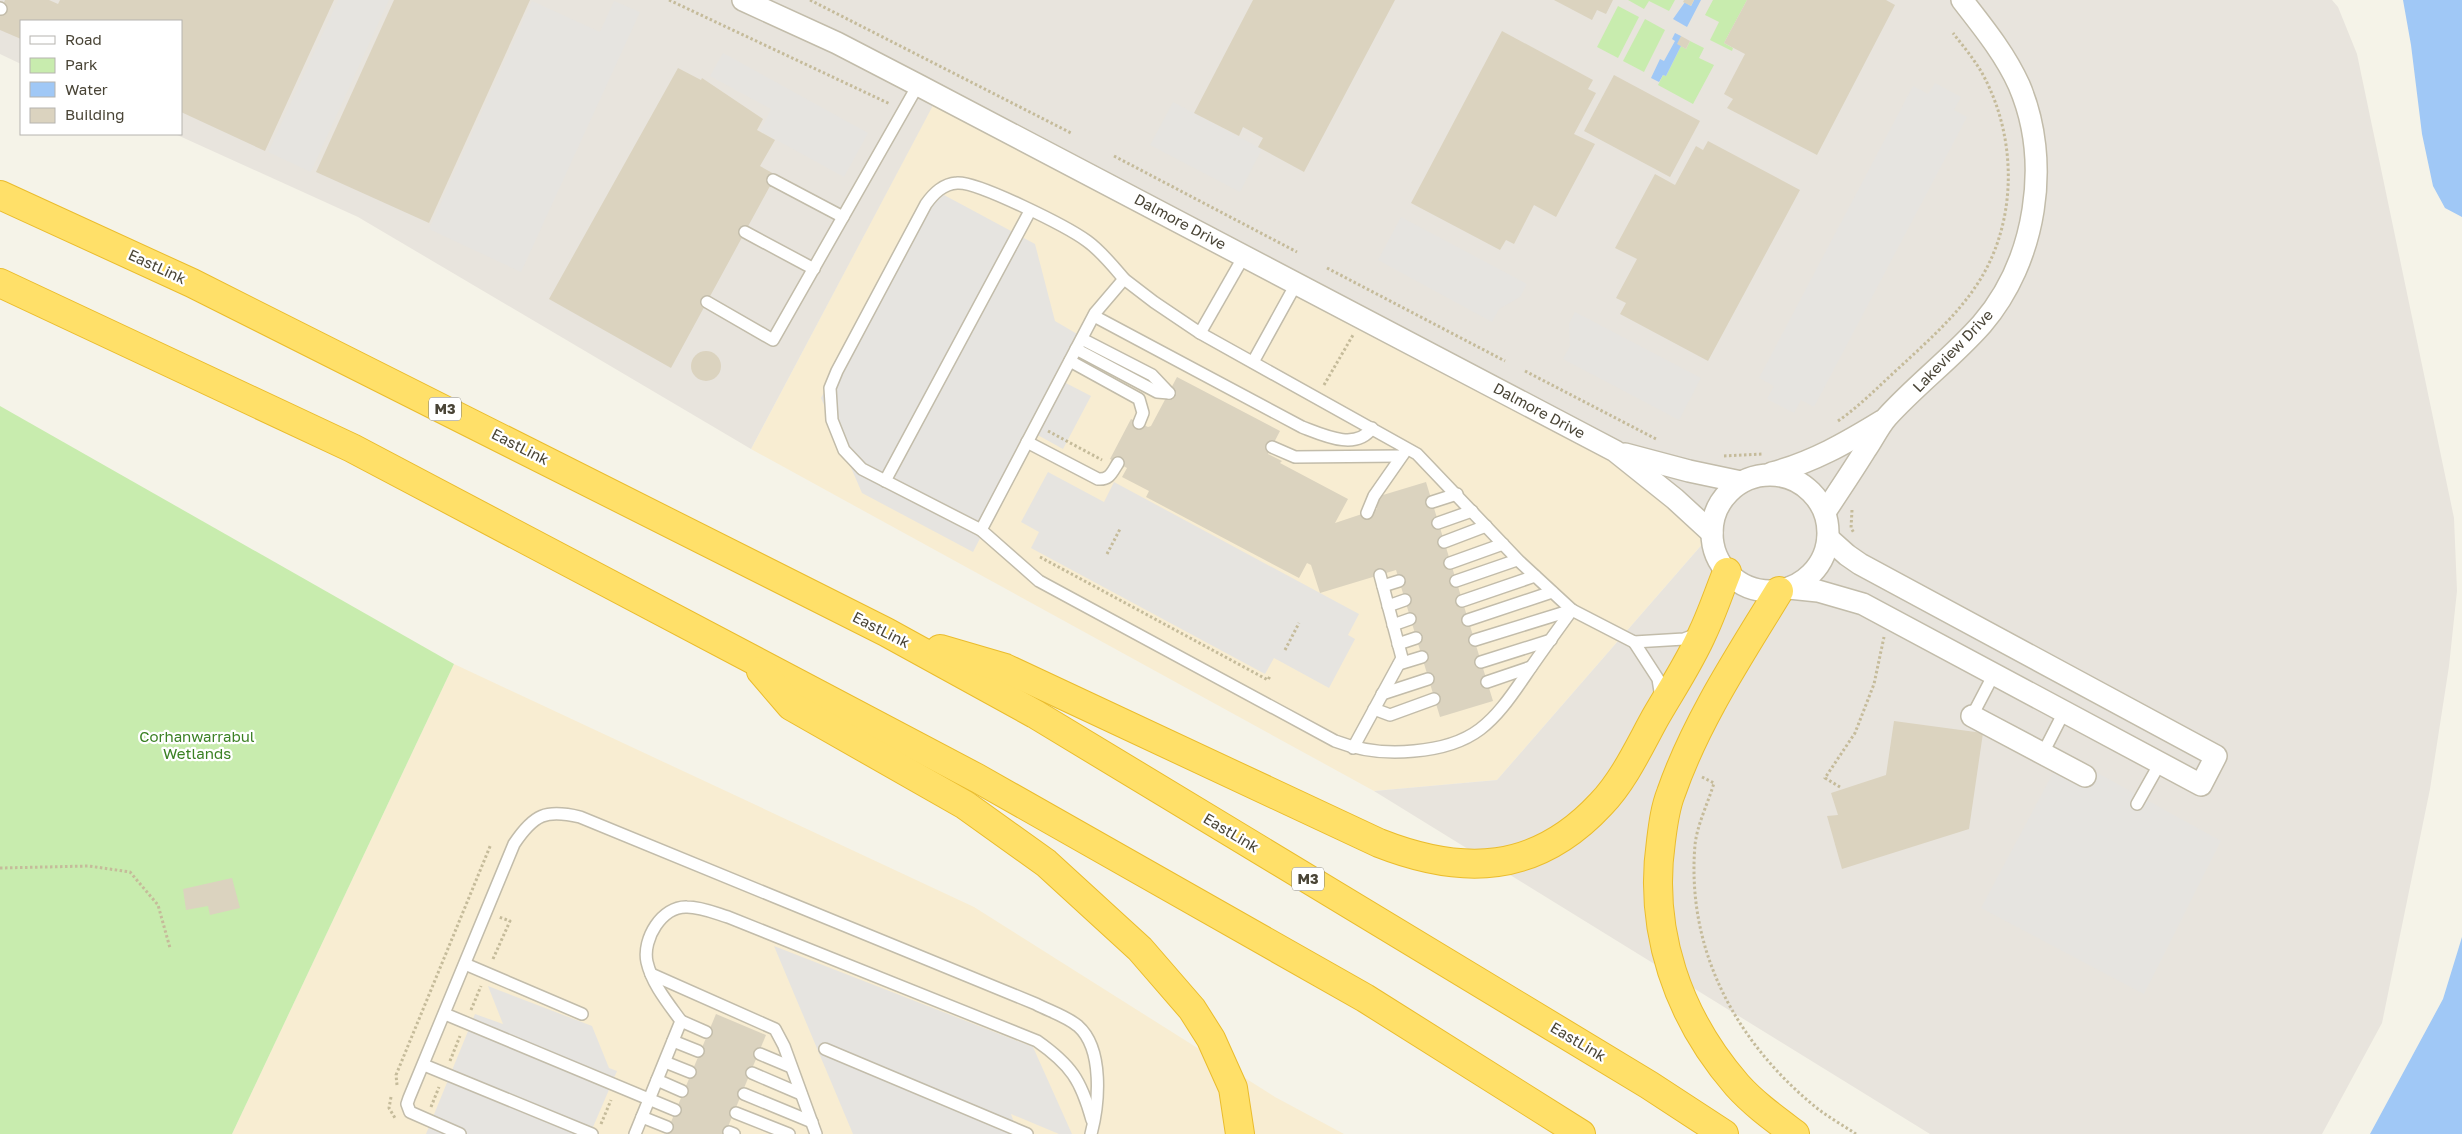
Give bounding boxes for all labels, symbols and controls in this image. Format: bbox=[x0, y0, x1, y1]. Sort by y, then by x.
legend bbox=[20, 20, 182, 135]
text: Road bbox=[65, 30, 102, 48]
text: Park bbox=[65, 55, 98, 73]
text: Water bbox=[65, 80, 108, 98]
text: Building bbox=[65, 105, 125, 123]
street label: Dalmore Drive bbox=[1131, 189, 1230, 253]
street label: EastLink bbox=[126, 245, 190, 288]
street label: Lakeview Drive bbox=[1908, 305, 1996, 395]
street label: Dalmore Drive bbox=[1490, 378, 1589, 442]
road number: M3 bbox=[429, 398, 461, 420]
street label: EastLink bbox=[489, 424, 552, 468]
street label: EastLink bbox=[850, 607, 913, 651]
park label: Corhanwarrabul Wetlands bbox=[139, 727, 255, 762]
street label: EastLink bbox=[1200, 809, 1263, 856]
road number: M3 bbox=[1292, 868, 1324, 891]
street label: EastLink bbox=[1547, 1018, 1610, 1065]

